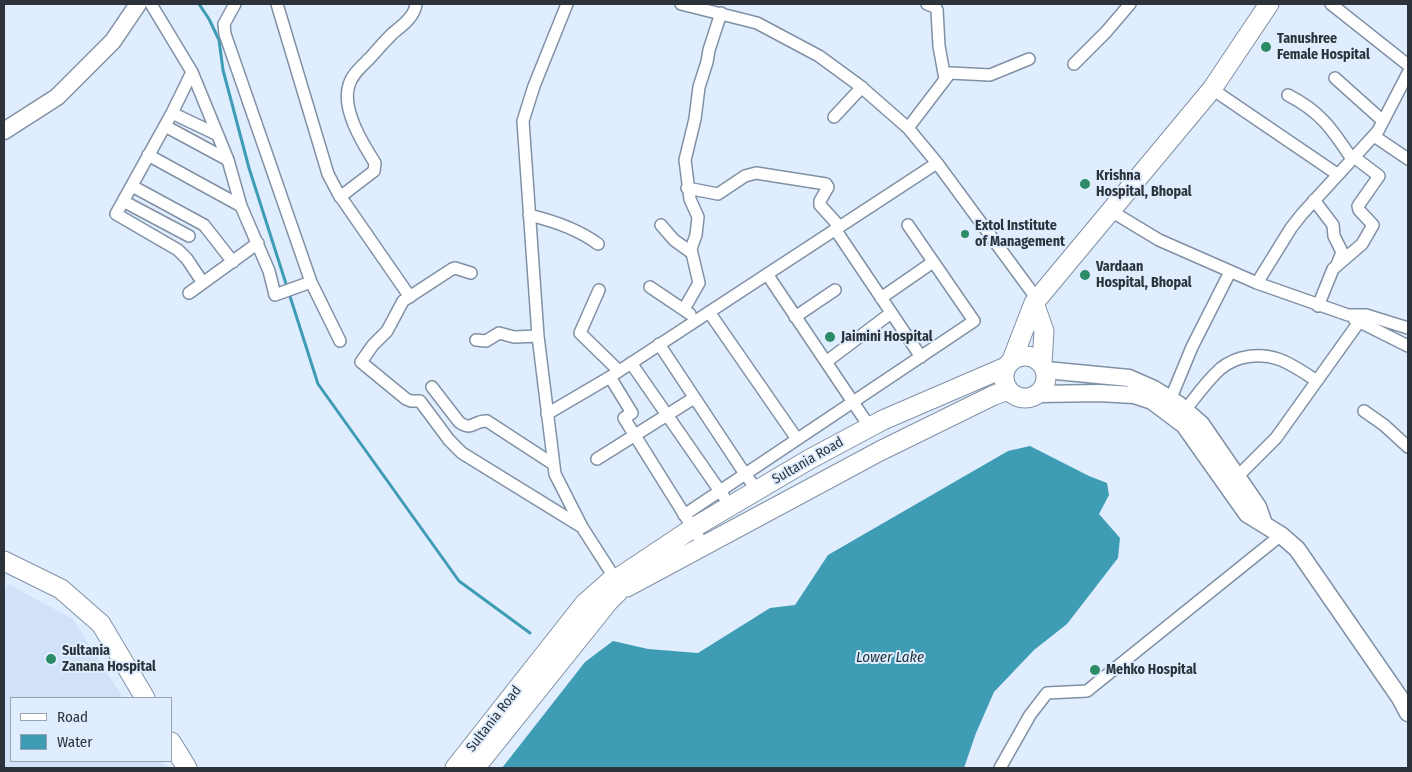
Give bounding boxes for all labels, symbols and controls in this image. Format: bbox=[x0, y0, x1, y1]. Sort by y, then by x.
place label: Tanushree Female Hospital bbox=[1277, 31, 1370, 64]
marker: Tanushree Female Hospital bbox=[1259, 40, 1273, 54]
place label: Krishna Hospital, Bhopal bbox=[1096, 168, 1192, 200]
marker: Krishna Hospital, Bhopal bbox=[1078, 177, 1092, 191]
place label: Extol Institute of Management bbox=[975, 218, 1065, 250]
marker: Extol Institute of Management bbox=[959, 228, 971, 240]
place label: Vardaan Hospital, Bhopal bbox=[1096, 259, 1192, 292]
marker: Vardaan Hospital, Bhopal bbox=[1078, 268, 1092, 282]
place label: Jaimini Hospital bbox=[841, 329, 933, 345]
marker: Jaimini Hospital bbox=[823, 330, 837, 344]
street label: Sultania Road bbox=[769, 434, 847, 488]
place label: Sultania Zanana Hospital bbox=[62, 643, 156, 676]
water label: Lower Lake bbox=[856, 649, 924, 667]
marker: Sultania Zanana Hospital bbox=[44, 652, 58, 666]
place label: Mehko Hospital bbox=[1106, 662, 1197, 678]
marker: Mehko Hospital bbox=[1088, 663, 1102, 677]
street label: Sultania Road bbox=[463, 683, 525, 755]
legend bbox=[10, 697, 172, 762]
text: Road bbox=[57, 708, 88, 726]
text: Water bbox=[57, 733, 92, 751]

